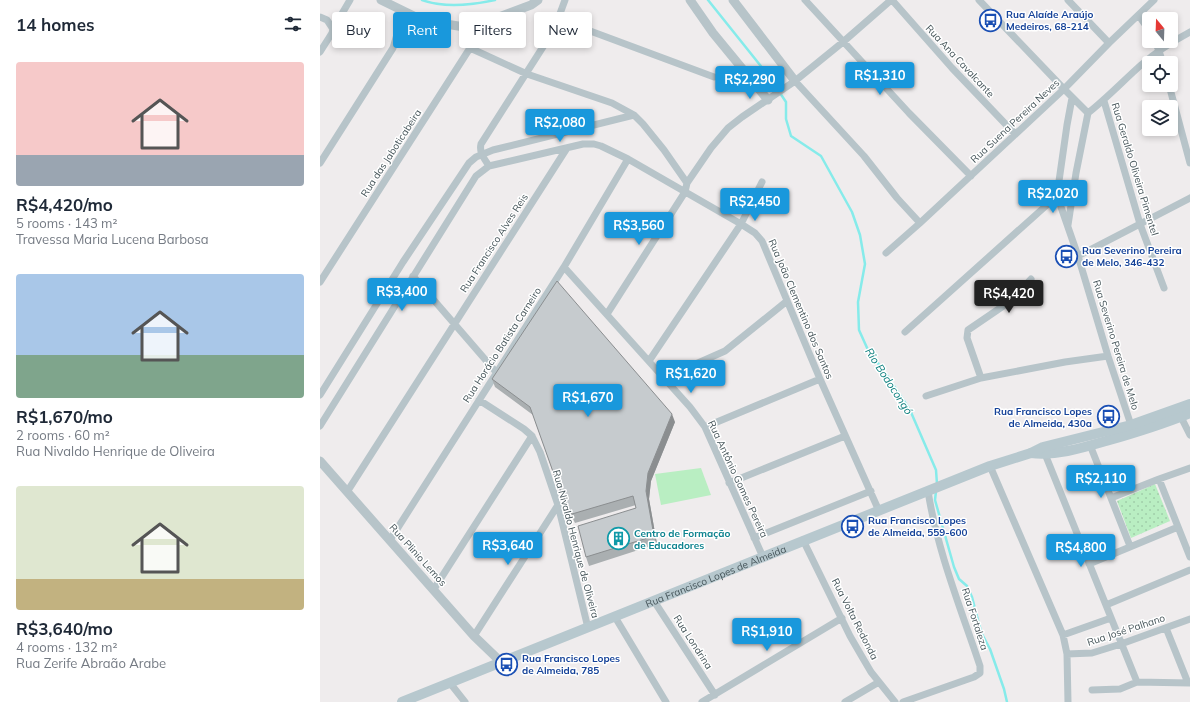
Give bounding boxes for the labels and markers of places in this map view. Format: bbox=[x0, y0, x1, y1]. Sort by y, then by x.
bus stop icon: Rua Alaíde Araújo Medeiros, 68-214 bbox=[978, 7, 1004, 33]
place label: Rua Alaíde Araújo Medeiros, 68-214 bbox=[1006, 8, 1093, 33]
pin: R$1,310 bbox=[843, 62, 917, 96]
pin: R$2,290 bbox=[713, 66, 787, 100]
pin: R$2,080 bbox=[523, 109, 597, 143]
pin: R$2,020 bbox=[1016, 180, 1090, 214]
pin: R$2,450 bbox=[718, 188, 792, 222]
pin: R$3,560 bbox=[602, 212, 676, 246]
bus stop icon: Rua Severino Pereira de Melo, 346-432 bbox=[1054, 243, 1080, 269]
place label: Rua Severino Pereira de Melo, 346-432 bbox=[1082, 244, 1182, 269]
pin: R$3,400 bbox=[365, 278, 439, 312]
pin: R$4,420 bbox=[972, 280, 1046, 314]
pin: R$1,620 bbox=[654, 360, 728, 394]
pin: R$1,670 bbox=[551, 384, 625, 418]
bus stop icon: Rua Francisco Lopes de Almeida, 430a bbox=[1095, 404, 1121, 430]
place label: Rua Francisco Lopes de Almeida, 430a bbox=[994, 405, 1092, 430]
pin: R$2,110 bbox=[1064, 465, 1138, 499]
bus stop icon: Rua Francisco Lopes de Almeida, 559-600 bbox=[840, 513, 866, 539]
place label: Rua Francisco Lopes de Almeida, 559-600 bbox=[868, 514, 968, 539]
building icon: Centro de Formação de Educadores bbox=[606, 526, 632, 552]
place label: Centro de Formação de Educadores bbox=[634, 527, 731, 552]
pin: R$3,640 bbox=[471, 532, 545, 566]
pin: R$4,800 bbox=[1044, 534, 1118, 568]
pin: R$1,910 bbox=[730, 618, 804, 652]
bus stop icon: Rua Francisco Lopes de Almeida, 785 bbox=[494, 651, 520, 677]
place label: Rua Francisco Lopes de Almeida, 785 bbox=[522, 652, 620, 677]

